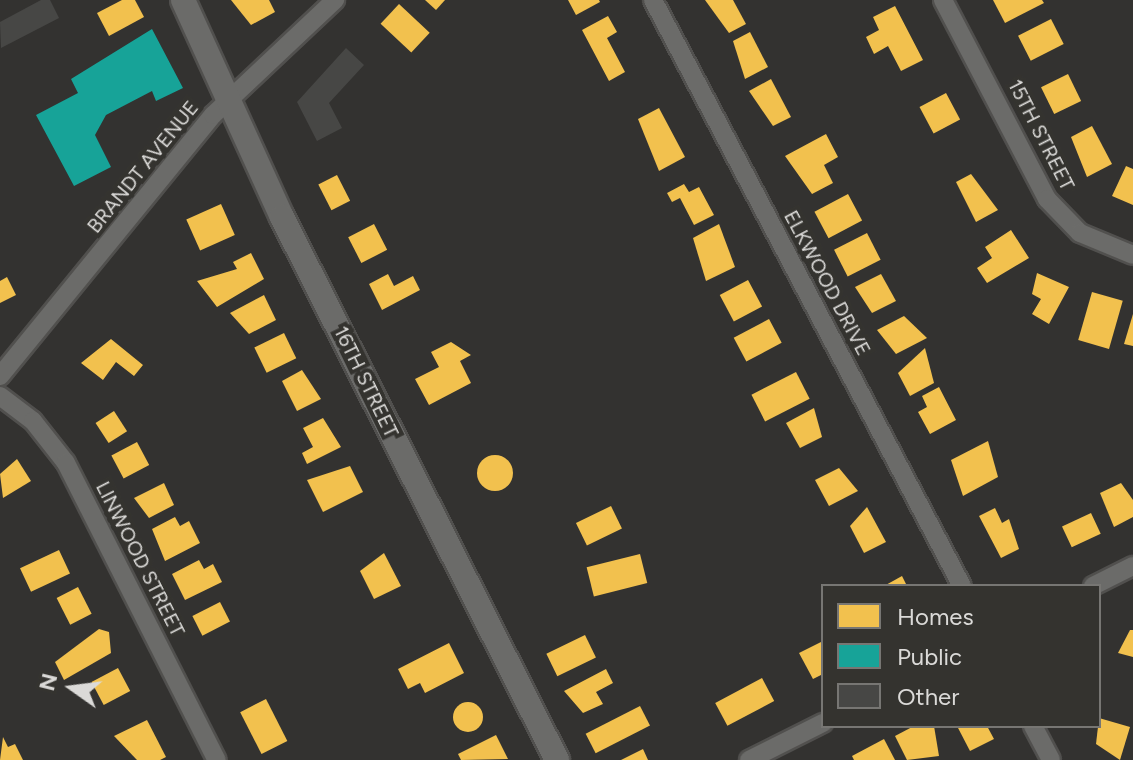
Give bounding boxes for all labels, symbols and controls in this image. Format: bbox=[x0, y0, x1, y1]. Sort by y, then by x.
street label: 15TH STREET bbox=[1003, 76, 1079, 194]
street label: BRANDT AVENUE bbox=[82, 96, 204, 238]
street label: ELKWOOD DRIVE bbox=[779, 206, 875, 360]
street label: 16TH STREET bbox=[329, 322, 403, 442]
street label: LINWOOD STREET bbox=[91, 477, 189, 641]
legend bbox=[821, 584, 1101, 728]
text: Homes bbox=[897, 602, 974, 631]
text: Public bbox=[897, 642, 962, 671]
north arrow bbox=[32, 648, 112, 728]
text: N bbox=[33, 671, 63, 694]
text: Other bbox=[897, 682, 959, 711]

